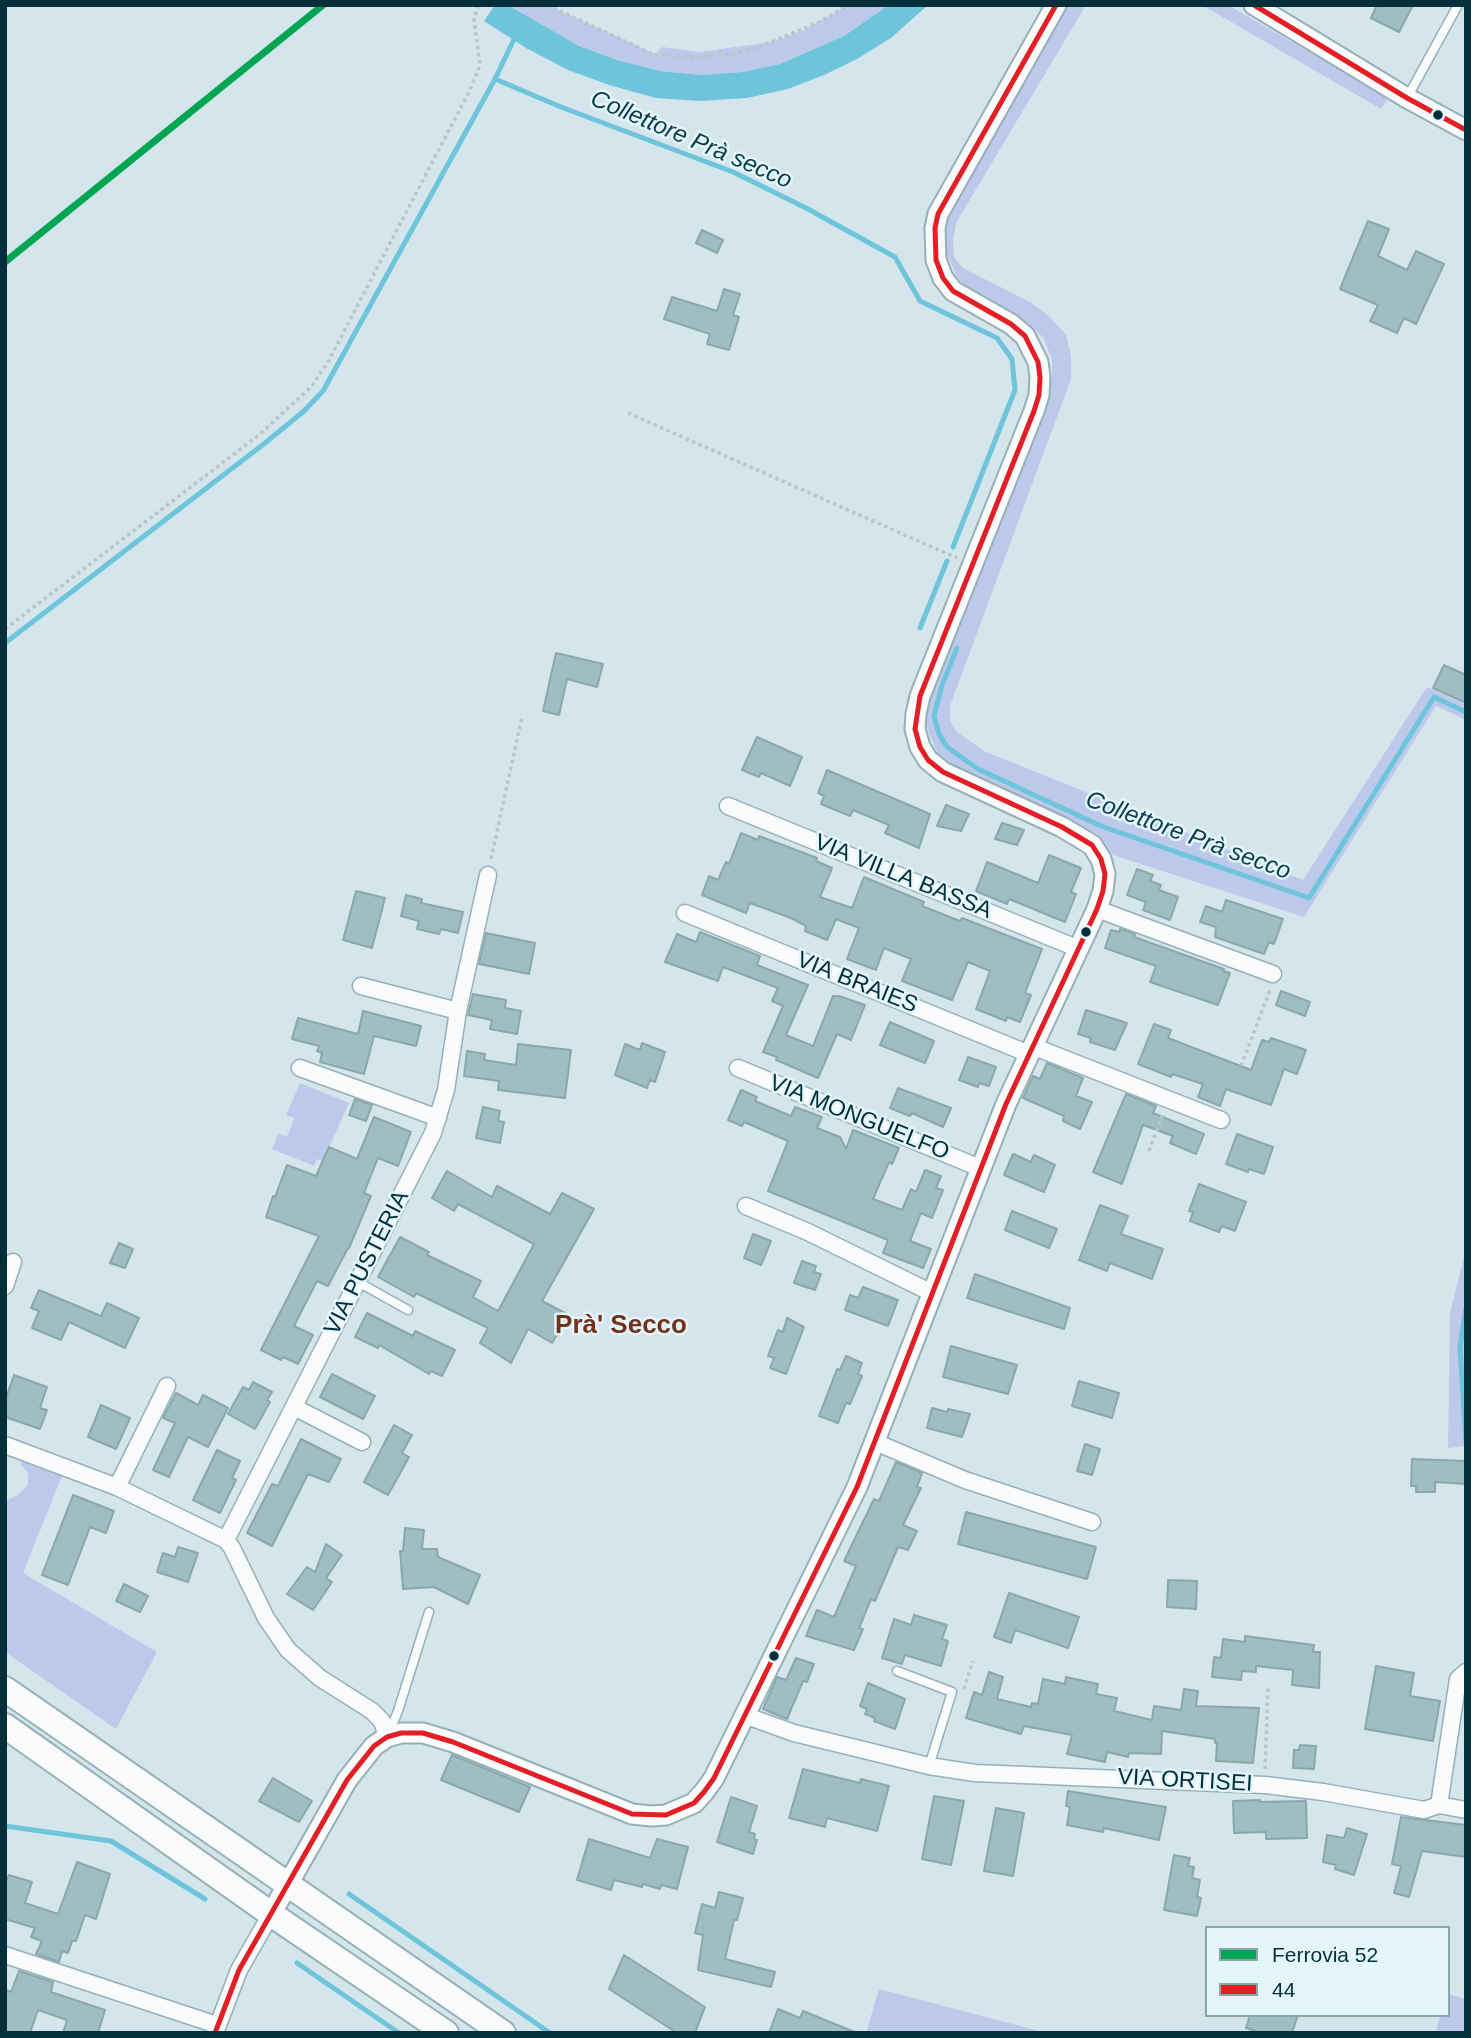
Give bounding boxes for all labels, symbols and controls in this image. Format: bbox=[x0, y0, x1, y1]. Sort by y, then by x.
water label: Collettore Prà secco bbox=[586, 85, 796, 195]
unlabelled marker bbox=[1431, 108, 1445, 122]
water label: Collettore Prà secco bbox=[1082, 786, 1294, 886]
street label: VIA VILLA BASSA bbox=[810, 829, 996, 925]
unlabelled marker bbox=[1079, 925, 1093, 939]
street label: VIA BRAIES bbox=[793, 946, 921, 1020]
street label: VIA MONGUELFO bbox=[765, 1069, 953, 1167]
street label: VIA PUSTERIA bbox=[319, 1186, 415, 1340]
district label: Prà' Secco bbox=[555, 1310, 687, 1342]
unlabelled marker bbox=[767, 1649, 781, 1663]
street label: VIA ORTISEI bbox=[1117, 1764, 1253, 1798]
legend bbox=[1205, 1926, 1450, 2017]
text: Ferrovia 52 bbox=[1272, 1943, 1378, 1966]
text: 44 bbox=[1272, 1978, 1295, 2001]

